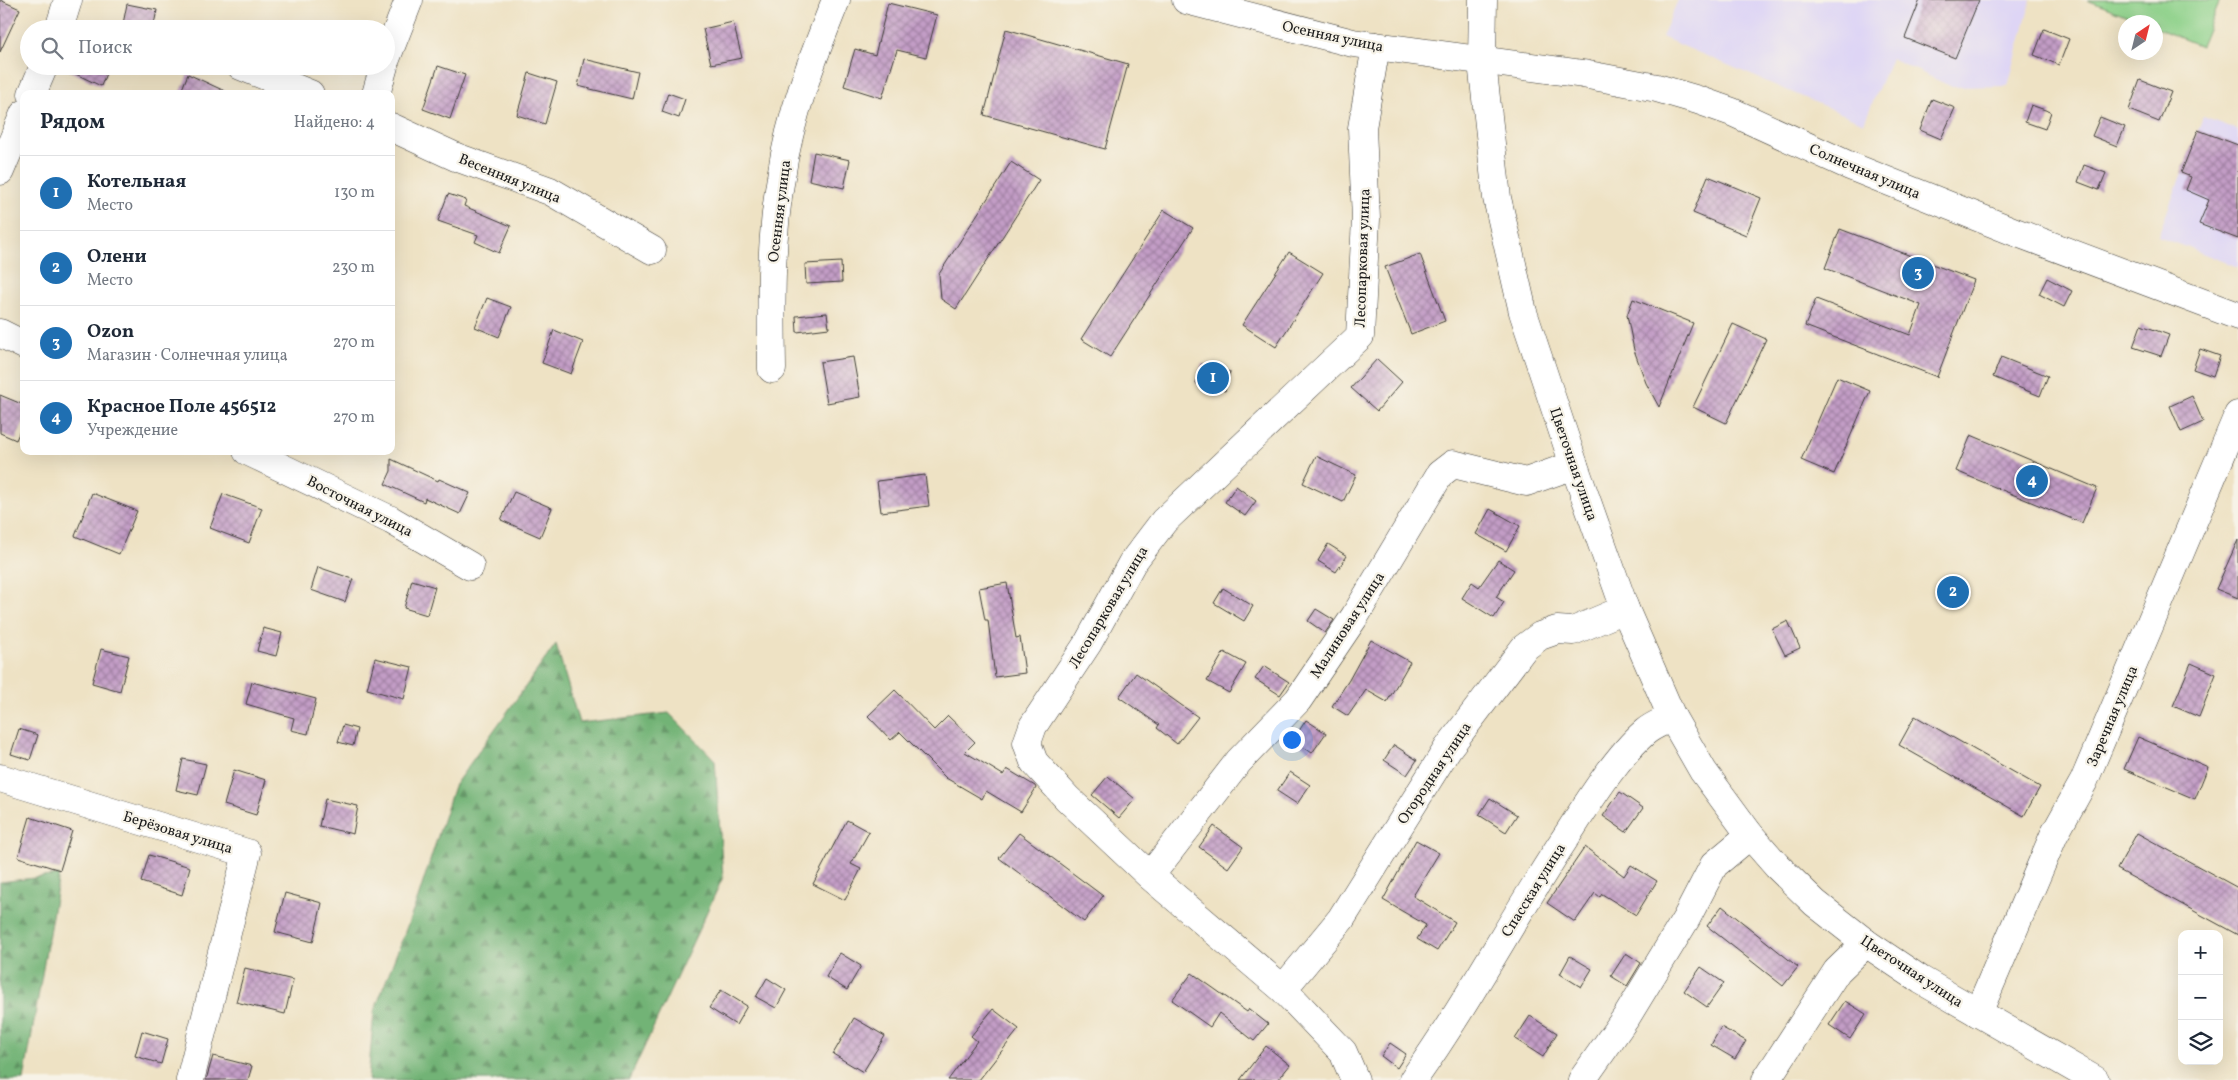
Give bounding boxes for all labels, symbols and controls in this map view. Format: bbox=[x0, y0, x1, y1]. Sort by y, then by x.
north arrow bbox=[2118, 15, 2163, 60]
street label: Осенняя улица bbox=[1280, 16, 1385, 58]
search box bbox=[20, 20, 395, 75]
icon: search bbox=[38, 34, 66, 62]
text: Поиск bbox=[78, 35, 132, 61]
text: Рядом bbox=[40, 108, 105, 137]
text: Найдено: 4 bbox=[294, 112, 375, 134]
street label: Солнечная улица bbox=[1806, 139, 1923, 205]
street label: Весенняя улица bbox=[455, 149, 564, 209]
street label: Осенняя улица bbox=[764, 159, 797, 264]
text: Котельная bbox=[87, 169, 186, 195]
text: 1 bbox=[53, 182, 59, 204]
text: 130 m bbox=[334, 182, 375, 204]
street label: Лесопарковая улица bbox=[1351, 188, 1376, 328]
text: Место bbox=[87, 195, 133, 217]
text: Олени bbox=[87, 244, 147, 270]
pin: 3 bbox=[1902, 254, 1934, 292]
text: 2 bbox=[52, 257, 60, 279]
text: 230 m bbox=[332, 257, 375, 279]
text: Место bbox=[87, 270, 133, 292]
text: Ozon bbox=[87, 319, 134, 345]
text: 3 bbox=[52, 332, 60, 354]
text: 270 m bbox=[333, 332, 375, 354]
text: Магазин · Солнечная улица bbox=[87, 345, 288, 367]
pin: 1 bbox=[1197, 359, 1229, 397]
text: Красное Поле 456512 bbox=[87, 394, 276, 420]
street label: Цветочная улица bbox=[1543, 405, 1602, 524]
text: 4 bbox=[51, 407, 61, 429]
text: 270 m bbox=[333, 407, 375, 429]
text: Учреждение bbox=[87, 420, 178, 442]
pin: 4 bbox=[2016, 462, 2048, 500]
street label: Восточная улица bbox=[303, 472, 416, 543]
street label: Лесопарковая улица bbox=[1064, 543, 1154, 673]
street label: Малиновая улица bbox=[1306, 568, 1391, 683]
pin: 2 bbox=[1937, 573, 1969, 611]
street label: Заречная улица bbox=[2083, 663, 2144, 770]
street label: Огородная улица bbox=[1393, 719, 1477, 829]
your location bbox=[1279, 727, 1305, 753]
street label: Берёзовая улица bbox=[120, 807, 235, 860]
street label: Спасская улица bbox=[1497, 840, 1572, 942]
map controls bbox=[2178, 930, 2223, 1065]
button: + bbox=[2178, 930, 2223, 975]
street label: Цветочная улица bbox=[1856, 931, 1967, 1013]
button: − bbox=[2178, 975, 2223, 1020]
button: layers bbox=[2178, 1020, 2223, 1065]

